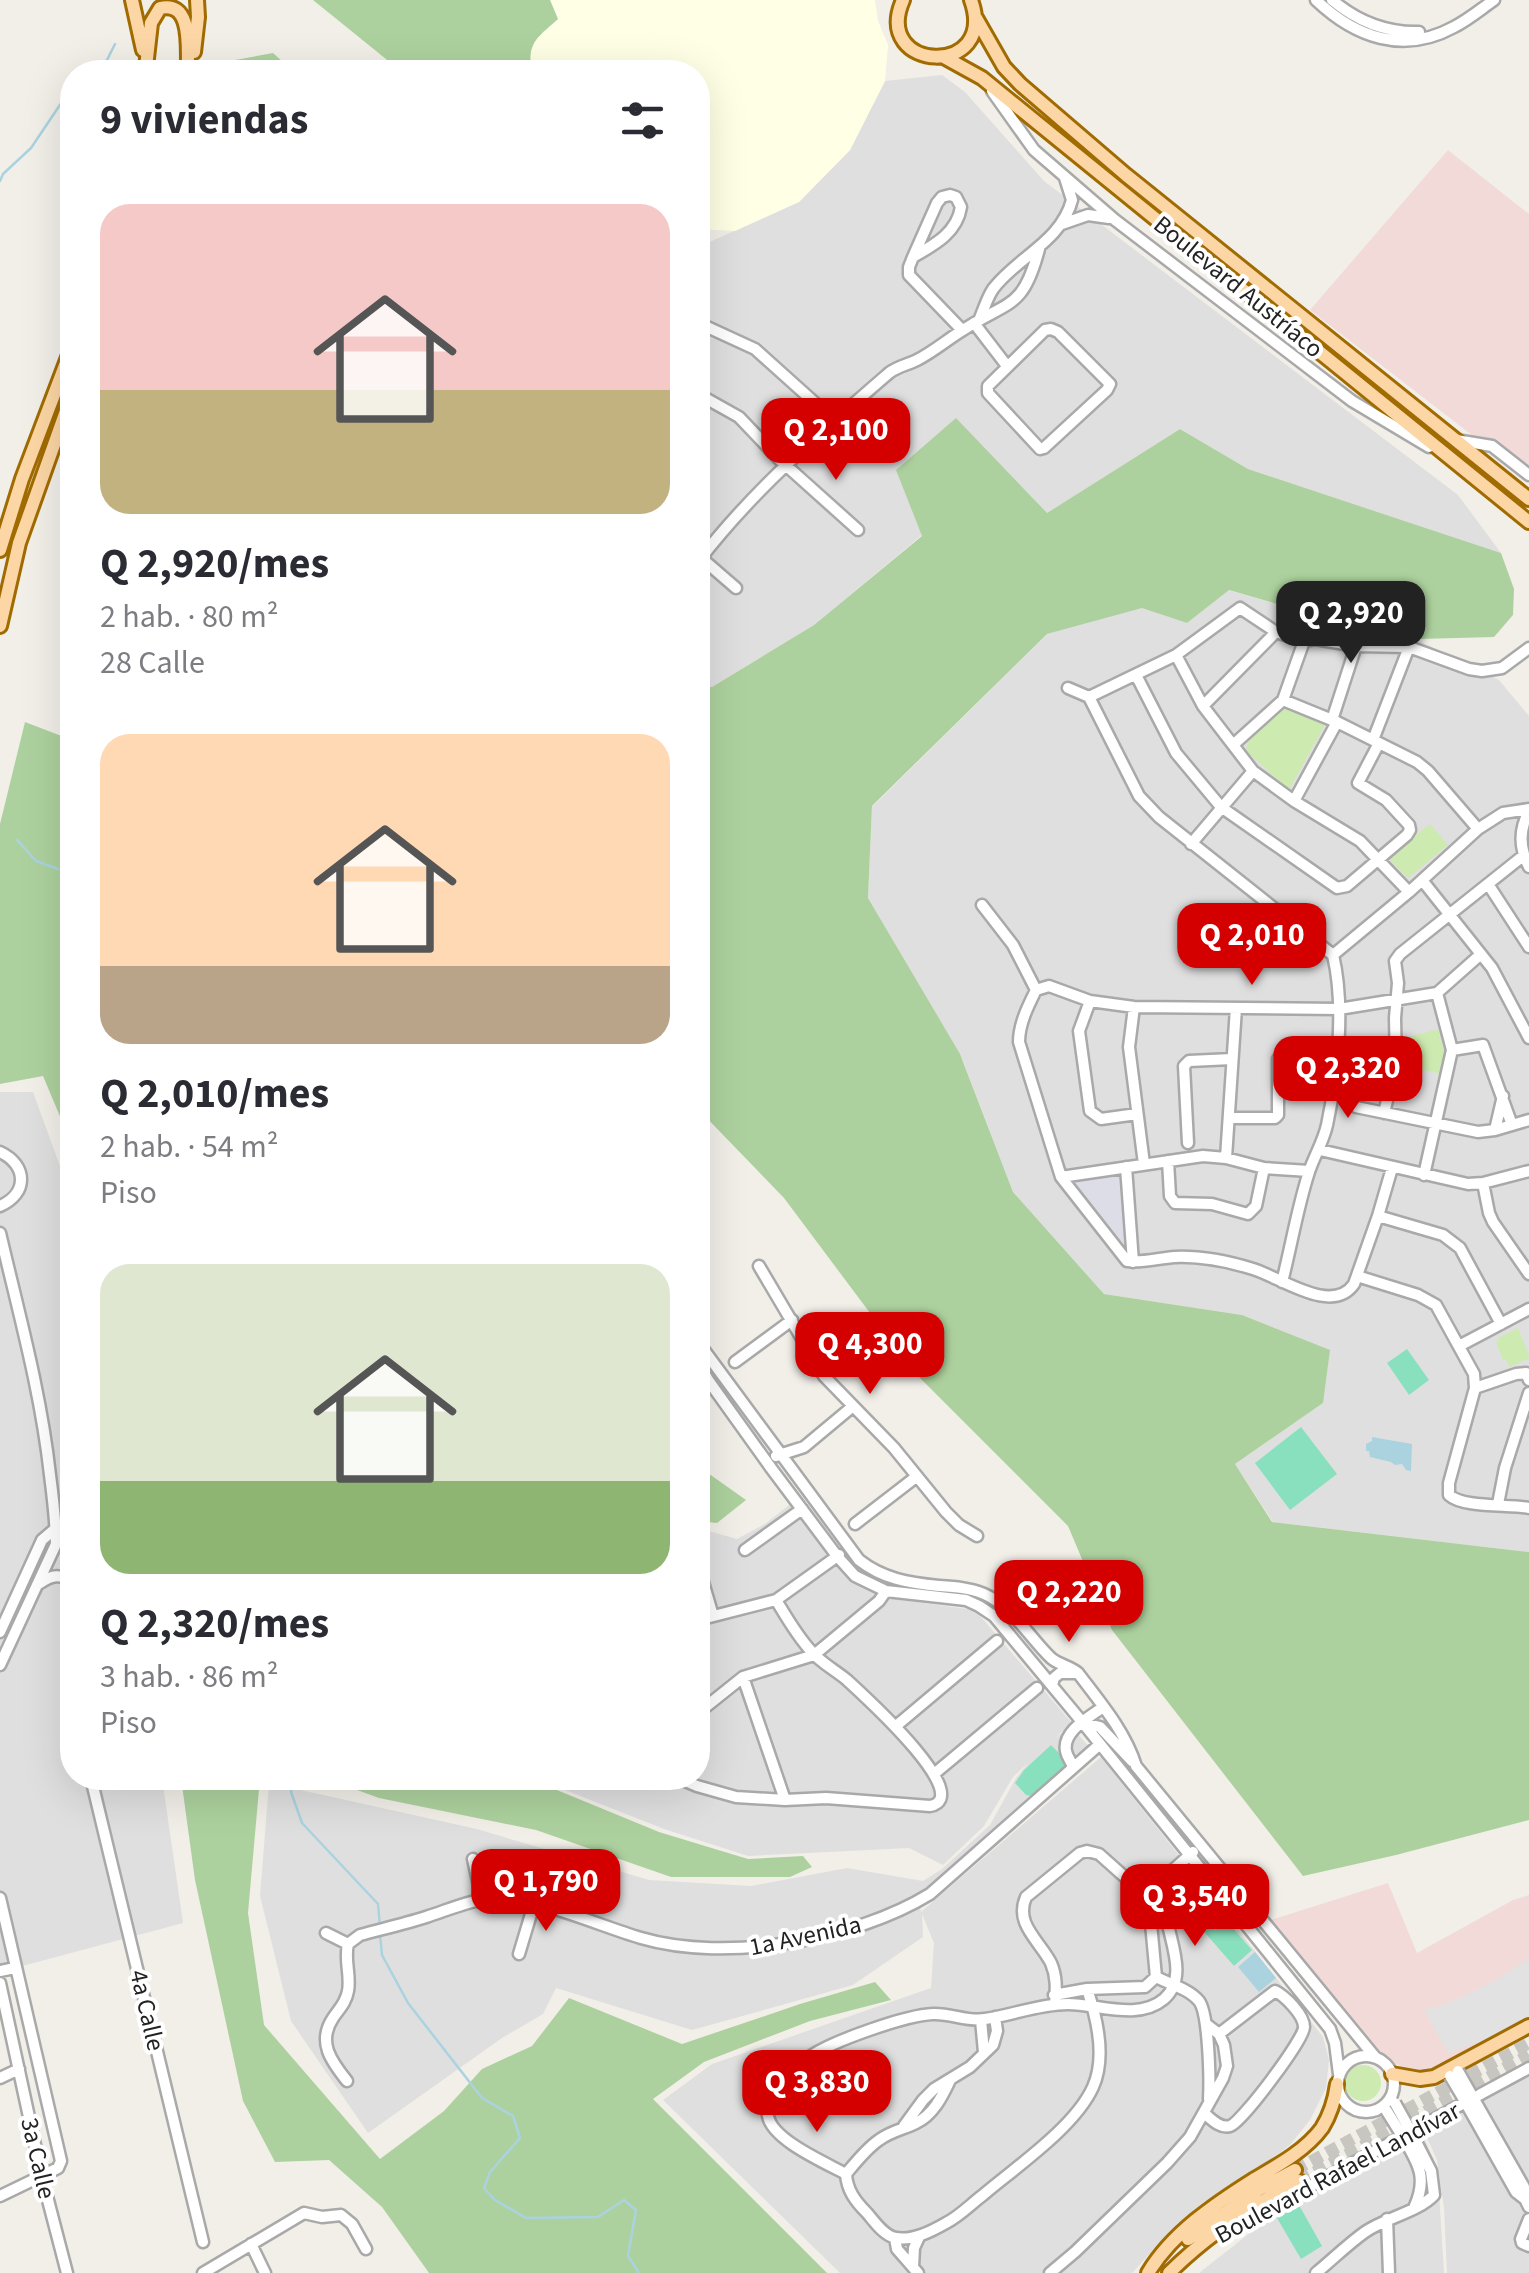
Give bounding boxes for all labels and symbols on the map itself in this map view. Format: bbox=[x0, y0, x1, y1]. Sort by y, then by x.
street label: Boulevard Austríaco bbox=[1146, 207, 1331, 367]
pin: Q 2,100 bbox=[744, 398, 928, 483]
pin: Q 2,920 bbox=[1259, 581, 1443, 666]
pin: Q 2,010 bbox=[1160, 903, 1344, 988]
pin: Q 2,320 bbox=[1256, 1036, 1440, 1121]
pin: Q 4,300 bbox=[778, 1312, 962, 1397]
pin: Q 2,220 bbox=[977, 1560, 1161, 1645]
pin: Q 1,790 bbox=[454, 1849, 638, 1934]
pin: Q 3,540 bbox=[1103, 1864, 1287, 1949]
street label: 1a Avenida bbox=[746, 1907, 865, 1965]
street label: 4a Calle bbox=[120, 1966, 174, 2054]
pin: Q 3,830 bbox=[725, 2050, 909, 2135]
street label: Boulevard Rafael Landívar bbox=[1209, 2093, 1467, 2253]
street label: 3a Calle bbox=[11, 2114, 65, 2202]

